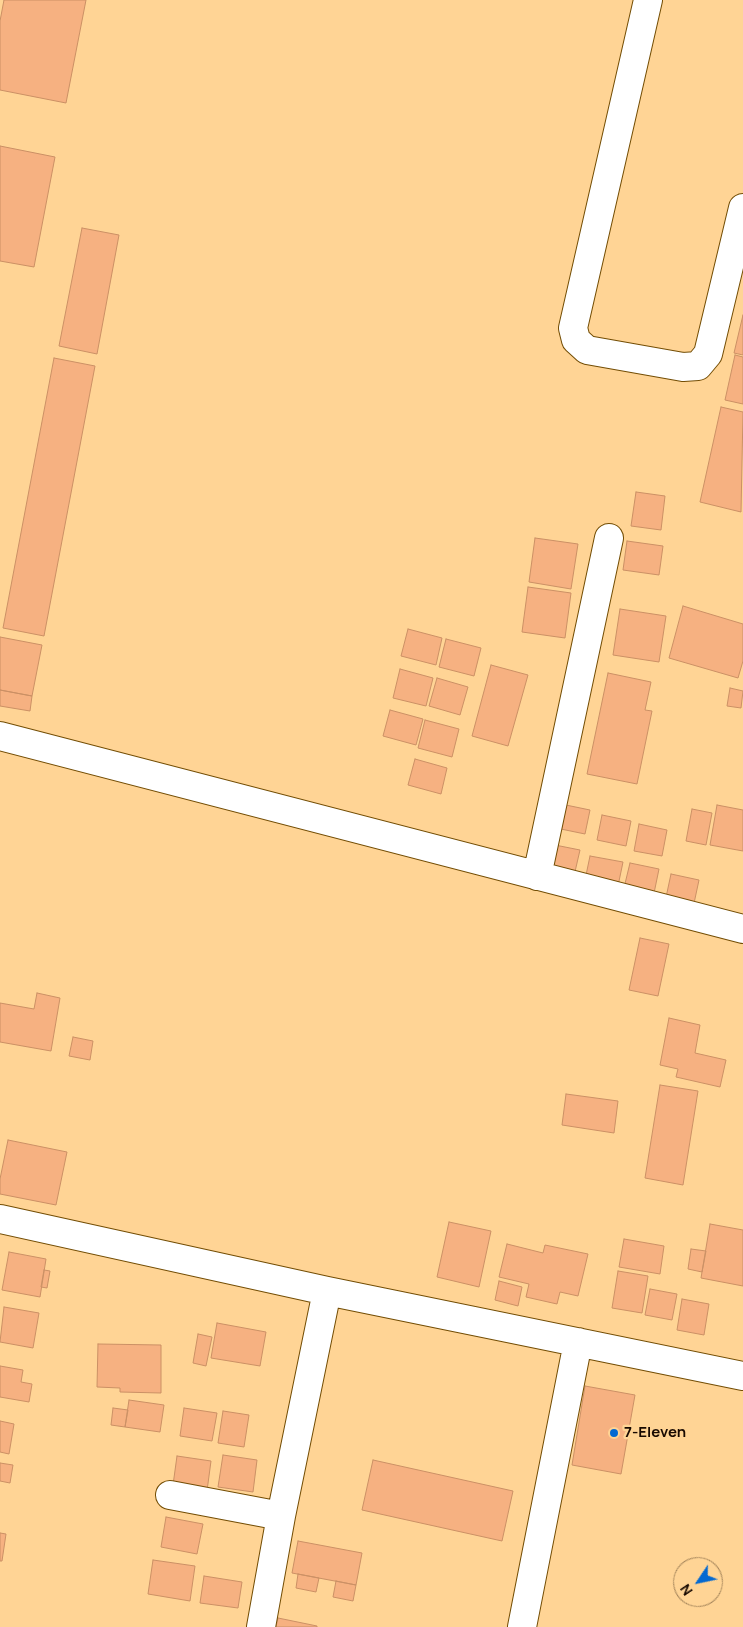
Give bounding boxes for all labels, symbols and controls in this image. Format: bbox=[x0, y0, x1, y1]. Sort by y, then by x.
place label: 7-Eleven bbox=[624, 1424, 686, 1442]
marker: 7-Eleven bbox=[608, 1427, 620, 1439]
north arrow bbox=[673, 1557, 723, 1607]
text: N bbox=[675, 1581, 697, 1600]

